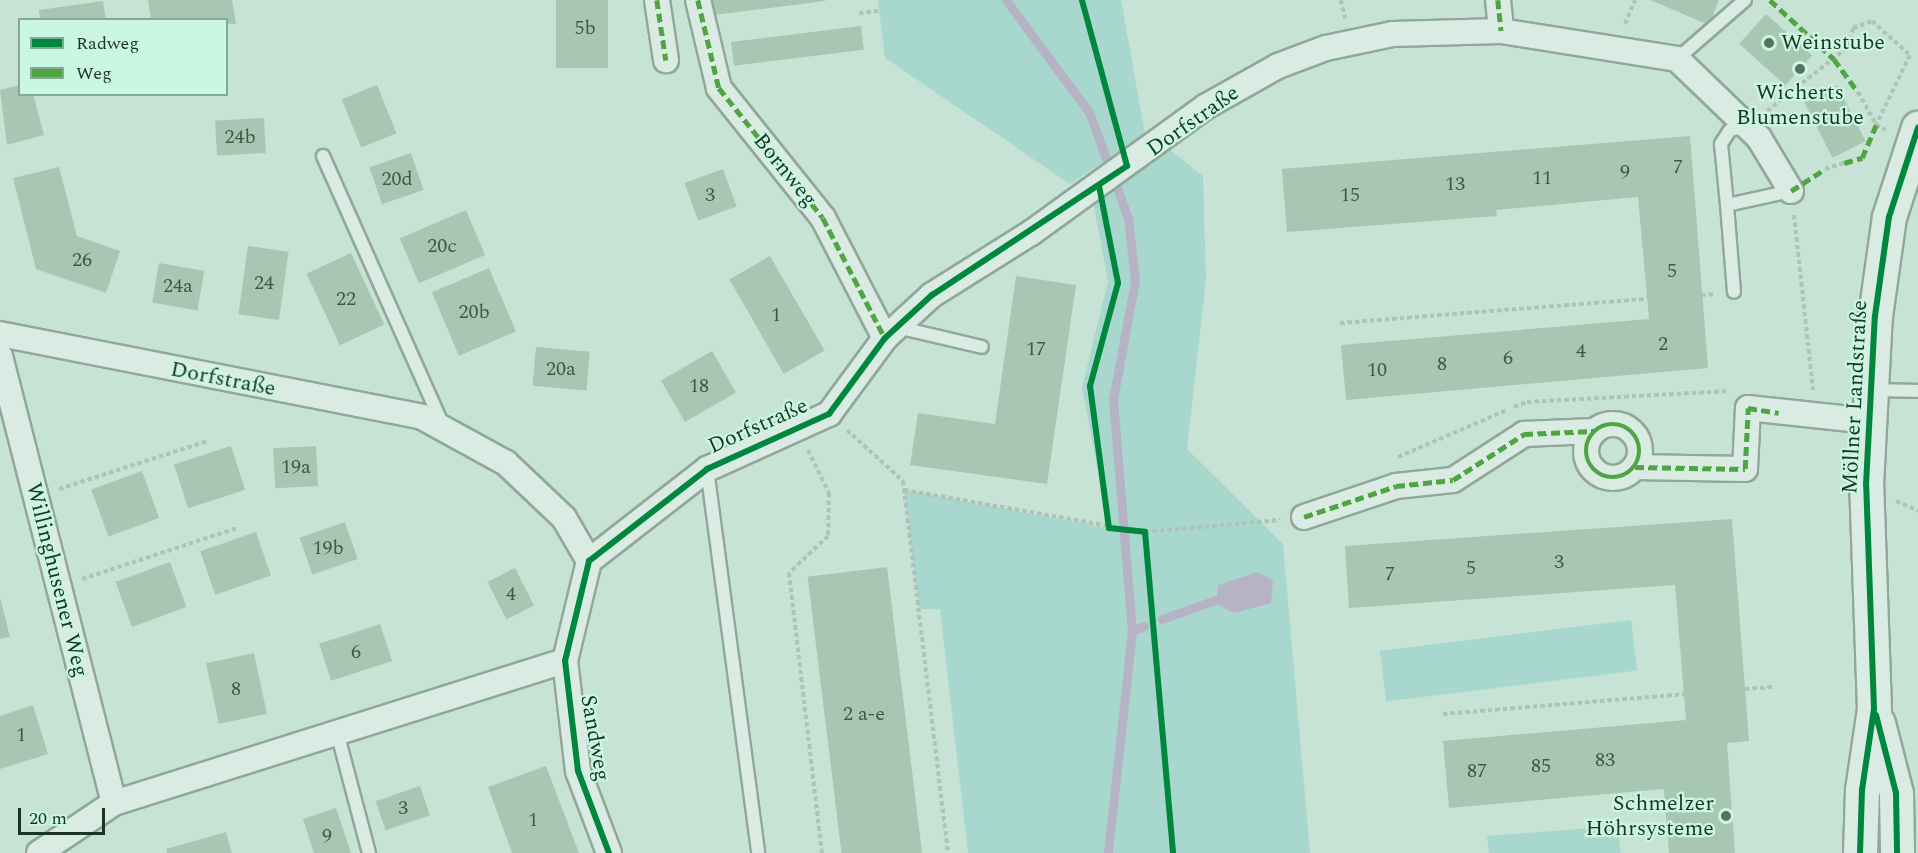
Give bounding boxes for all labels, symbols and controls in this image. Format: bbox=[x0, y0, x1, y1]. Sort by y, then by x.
house number: 5b bbox=[574, 16, 596, 40]
legend bbox=[18, 18, 228, 96]
text: Radweg bbox=[76, 30, 139, 57]
place label: Weinstube bbox=[1781, 30, 1885, 56]
marker: Weinstube bbox=[1762, 36, 1776, 50]
text: Weg bbox=[76, 60, 112, 87]
marker: Wicherts Blumenstube bbox=[1793, 62, 1807, 76]
place label: Wicherts Blumenstube bbox=[1736, 79, 1864, 130]
street label: Dorfstraße bbox=[1142, 80, 1244, 162]
house number: 24b bbox=[224, 125, 256, 149]
street label: Bornweg bbox=[747, 128, 823, 212]
house number: 7 bbox=[1673, 155, 1683, 179]
house number: 9 bbox=[1620, 160, 1630, 184]
house number: 11 bbox=[1532, 166, 1552, 190]
house number: 20d bbox=[381, 167, 413, 191]
house number: 13 bbox=[1445, 172, 1465, 196]
house number: 3 bbox=[705, 183, 715, 207]
house number: 15 bbox=[1340, 183, 1360, 207]
house number: 20c bbox=[427, 234, 457, 258]
house number: 26 bbox=[72, 248, 92, 272]
house number: 5 bbox=[1667, 259, 1677, 283]
house number: 24 bbox=[254, 271, 274, 295]
house number: 24a bbox=[163, 274, 193, 298]
house number: 22 bbox=[336, 287, 356, 311]
street label: Möllner Landstraße bbox=[1837, 299, 1873, 495]
house number: 20b bbox=[458, 300, 490, 324]
house number: 1 bbox=[771, 303, 781, 327]
house number: 2 bbox=[1658, 332, 1668, 356]
house number: 17 bbox=[1026, 337, 1046, 361]
house number: 4 bbox=[1576, 339, 1586, 363]
house number: 6 bbox=[1503, 346, 1513, 370]
house number: 8 bbox=[1437, 352, 1447, 376]
street label: Dorfstraße bbox=[168, 356, 278, 402]
house number: 20a bbox=[546, 357, 576, 381]
house number: 10 bbox=[1367, 358, 1387, 382]
house number: 18 bbox=[689, 374, 709, 398]
street label: Dorfstraße bbox=[704, 392, 812, 460]
house number: 19a bbox=[281, 455, 311, 479]
street label: Willinghusener Weg bbox=[20, 480, 94, 680]
house number: 19b bbox=[312, 536, 344, 560]
house number: 3 bbox=[1554, 550, 1564, 574]
house number: 5 bbox=[1466, 556, 1476, 580]
house number: 7 bbox=[1385, 562, 1395, 586]
house number: 4 bbox=[506, 582, 516, 606]
house number: 6 bbox=[351, 640, 361, 664]
house number: 8 bbox=[231, 677, 241, 701]
street label: Sandweg bbox=[574, 693, 616, 783]
house number: 2 a-e bbox=[843, 702, 885, 726]
house number: 1 bbox=[16, 723, 26, 747]
house number: 83 bbox=[1595, 748, 1615, 772]
house number: 85 bbox=[1531, 754, 1551, 778]
house number: 87 bbox=[1467, 759, 1487, 783]
place label: Schmelzer Höhrsysteme bbox=[1585, 790, 1714, 842]
scale bar bbox=[21, 796, 108, 834]
house number: 3 bbox=[398, 796, 408, 820]
text: 20 m bbox=[29, 805, 67, 832]
house number: 1 bbox=[528, 808, 538, 832]
marker: Schmelzer Höhrsysteme bbox=[1719, 809, 1733, 823]
house number: 9 bbox=[322, 824, 332, 848]

